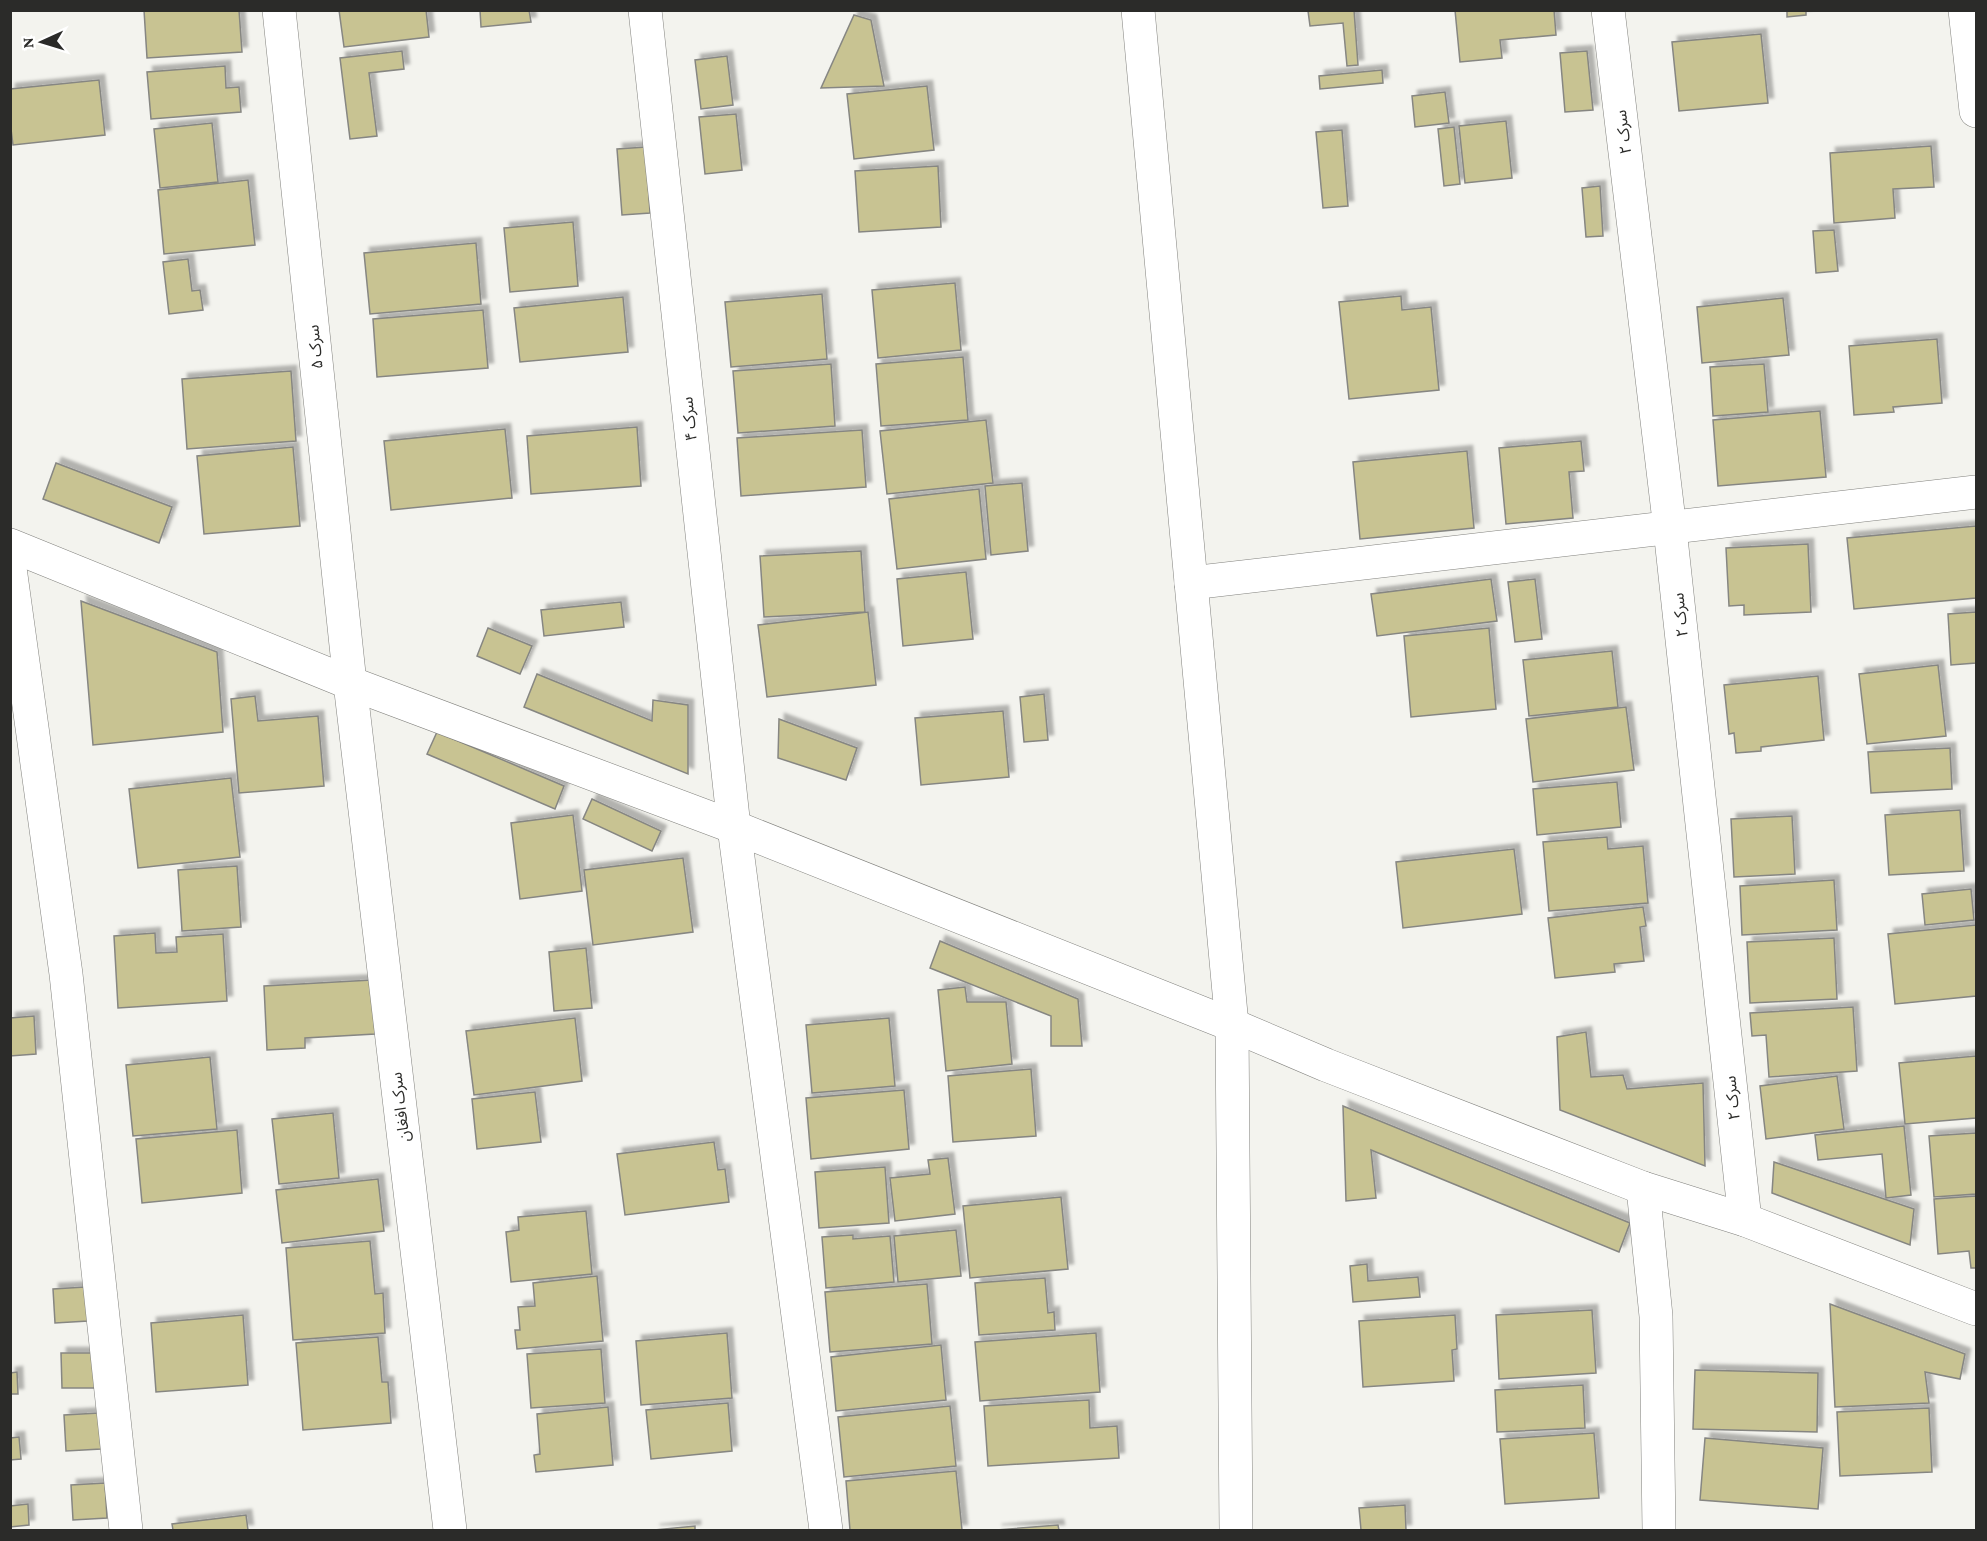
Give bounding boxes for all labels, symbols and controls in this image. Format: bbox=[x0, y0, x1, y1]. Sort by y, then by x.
north arrow bbox=[12, 12, 72, 72]
text: N bbox=[19, 37, 36, 49]
street label: سرک ۲ bbox=[1612, 109, 1635, 155]
street label: سرک ۵ bbox=[304, 324, 327, 370]
street label: سرک ۴ bbox=[678, 396, 701, 442]
street label: سرک ۲ bbox=[1669, 592, 1692, 638]
street label: سرک افغان bbox=[387, 1071, 414, 1143]
street label: سرک ۲ bbox=[1721, 1075, 1744, 1121]

